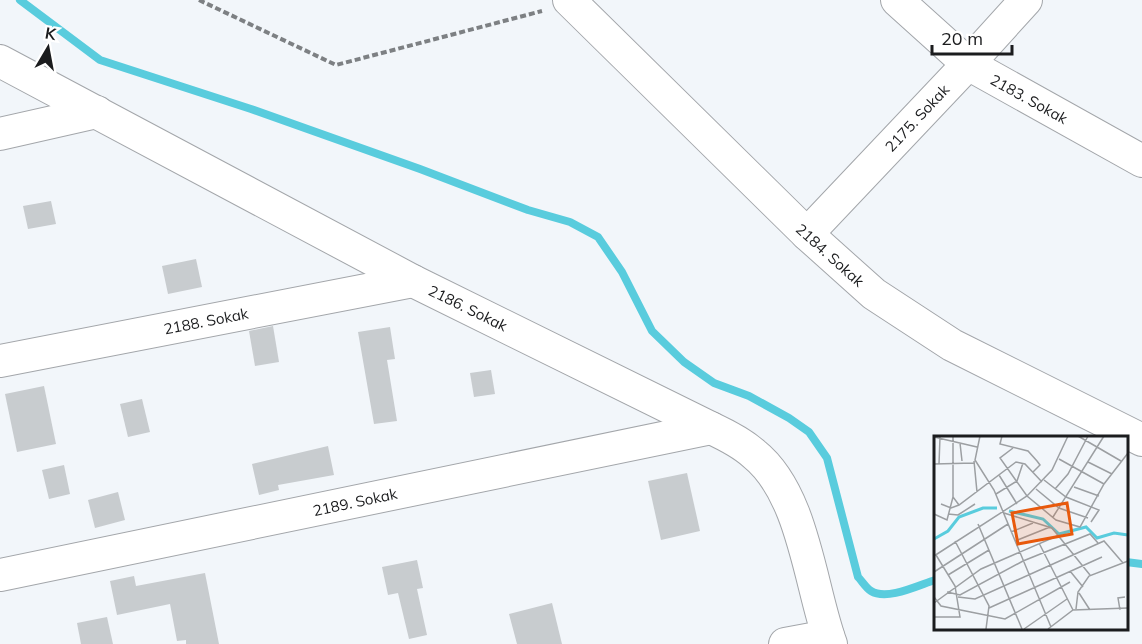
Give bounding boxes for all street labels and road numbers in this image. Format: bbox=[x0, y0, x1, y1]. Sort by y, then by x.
street label: 2183. Sokak bbox=[987, 70, 1071, 128]
street label: 2175. Sokak bbox=[881, 80, 953, 156]
street label: 2184. Sokak bbox=[792, 219, 868, 291]
street label: 2186. Sokak bbox=[425, 281, 511, 335]
street label: 2188. Sokak bbox=[162, 303, 250, 338]
street label: 2189. Sokak bbox=[311, 484, 399, 520]

